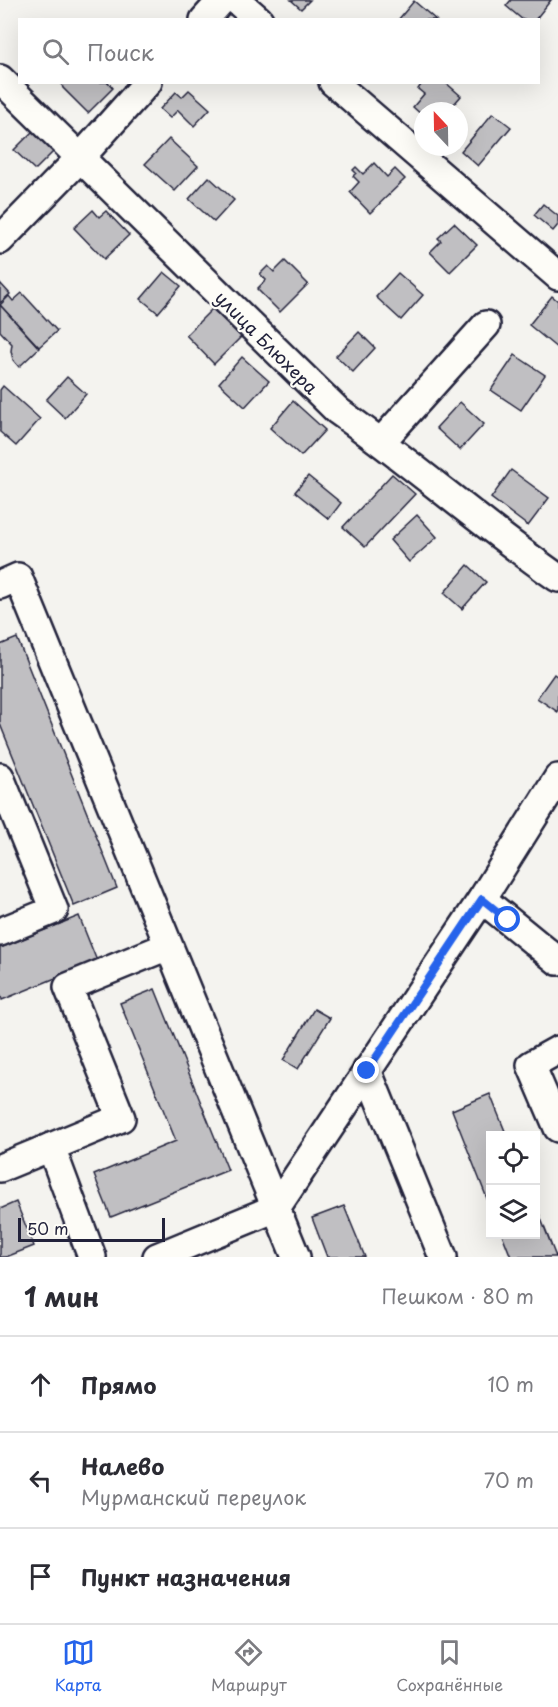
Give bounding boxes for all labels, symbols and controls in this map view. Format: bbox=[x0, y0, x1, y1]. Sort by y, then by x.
search box bbox=[18, 18, 540, 84]
icon: search bbox=[39, 35, 72, 68]
text: Поиск bbox=[87, 35, 154, 68]
north arrow bbox=[414, 102, 468, 156]
street label: улица Блюхера bbox=[209, 284, 325, 400]
route start bbox=[494, 906, 520, 932]
route end bbox=[353, 1057, 379, 1083]
map controls bbox=[486, 1131, 540, 1239]
button: locate bbox=[486, 1131, 540, 1185]
button: layers bbox=[486, 1185, 540, 1239]
scale bar bbox=[18, 1215, 165, 1242]
text: 50 m bbox=[27, 1216, 68, 1240]
text: 1 мин bbox=[24, 1277, 99, 1316]
text: Пешком · 80 m bbox=[381, 1281, 534, 1311]
icon: ahead bbox=[24, 1368, 57, 1401]
text: Прямо bbox=[81, 1368, 156, 1401]
text: 10 m bbox=[487, 1369, 534, 1399]
text: Налево bbox=[81, 1449, 164, 1482]
icon: left bbox=[24, 1464, 57, 1497]
text: 70 m bbox=[484, 1465, 534, 1495]
text: Мурманский переулок bbox=[81, 1482, 306, 1512]
icon: arrive bbox=[24, 1560, 57, 1593]
text: Пункт назначения bbox=[81, 1560, 291, 1593]
tab: Карта bbox=[55, 1636, 102, 1696]
tab: Маршрут bbox=[211, 1636, 287, 1696]
tab: Сохранённые bbox=[396, 1636, 503, 1696]

